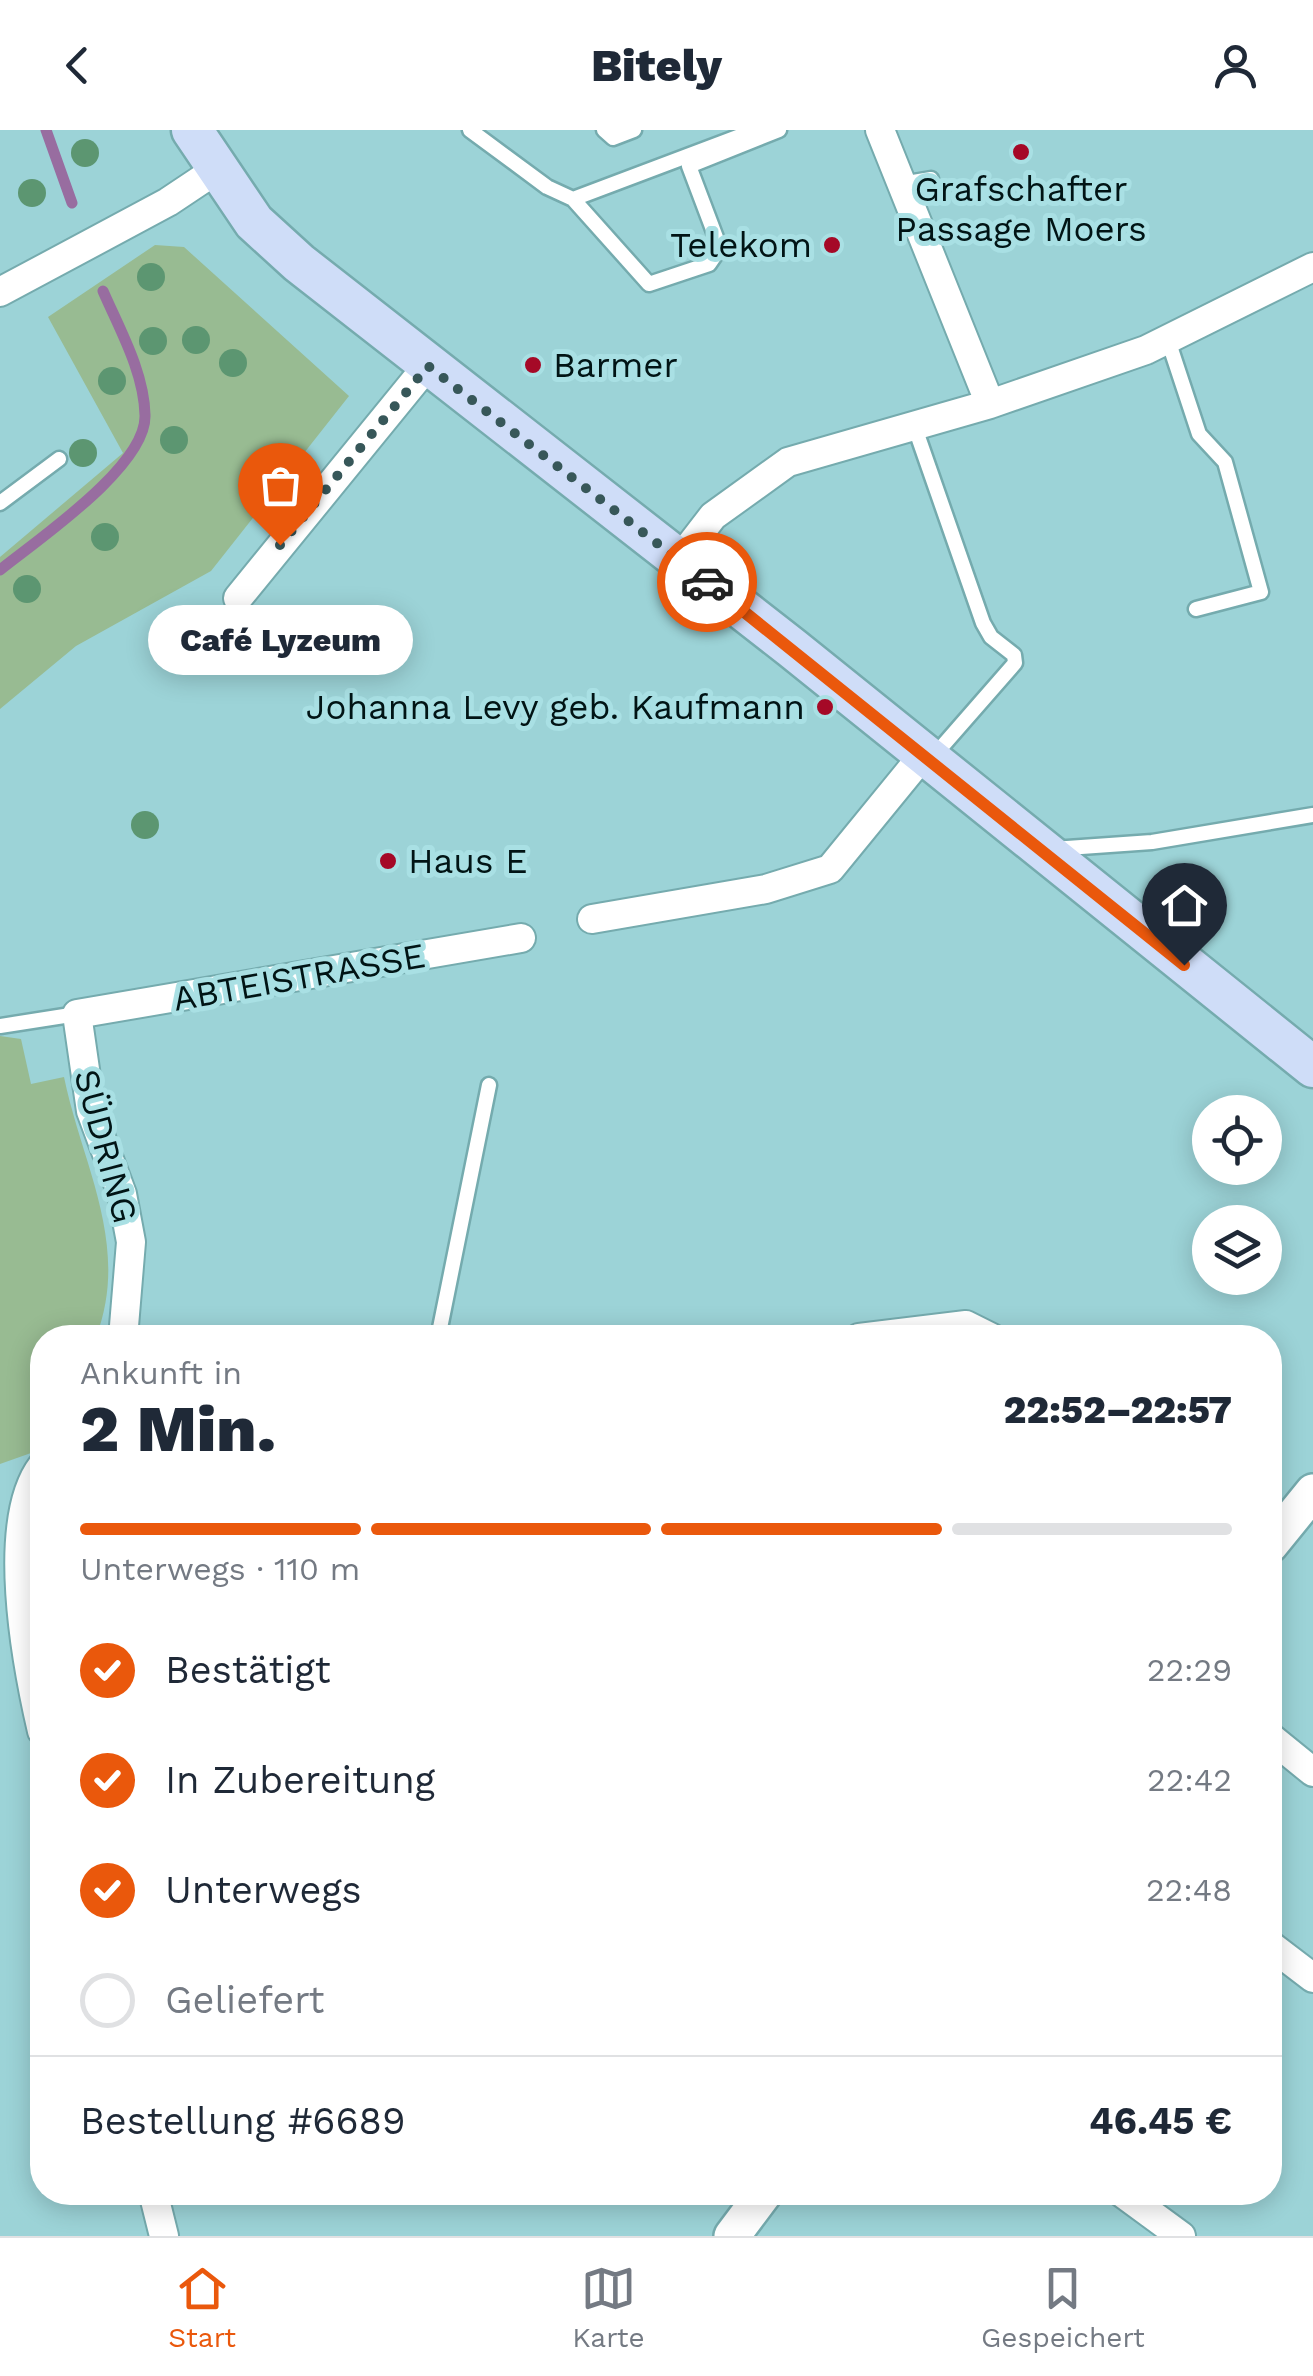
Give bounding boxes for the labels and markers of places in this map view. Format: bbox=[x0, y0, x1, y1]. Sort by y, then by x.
marker: Grafschafter Passage Moers bbox=[1010, 141, 1032, 163]
place label: Grafschafter Passage Moers bbox=[895, 168, 1147, 250]
place label: Telekom bbox=[670, 224, 812, 266]
marker: Telekom bbox=[821, 234, 843, 256]
place label: Barmer bbox=[553, 344, 678, 386]
marker: Barmer bbox=[522, 354, 544, 376]
pin bbox=[238, 443, 323, 546]
callout: Café Lyzeum bbox=[148, 605, 412, 675]
place label: Johanna Levy geb. Kaufmann bbox=[306, 686, 805, 728]
marker: Johanna Levy geb. Kaufmann bbox=[814, 696, 836, 718]
place label: Haus E bbox=[408, 840, 528, 882]
marker: Haus E bbox=[377, 850, 399, 872]
pin bbox=[1142, 863, 1227, 966]

